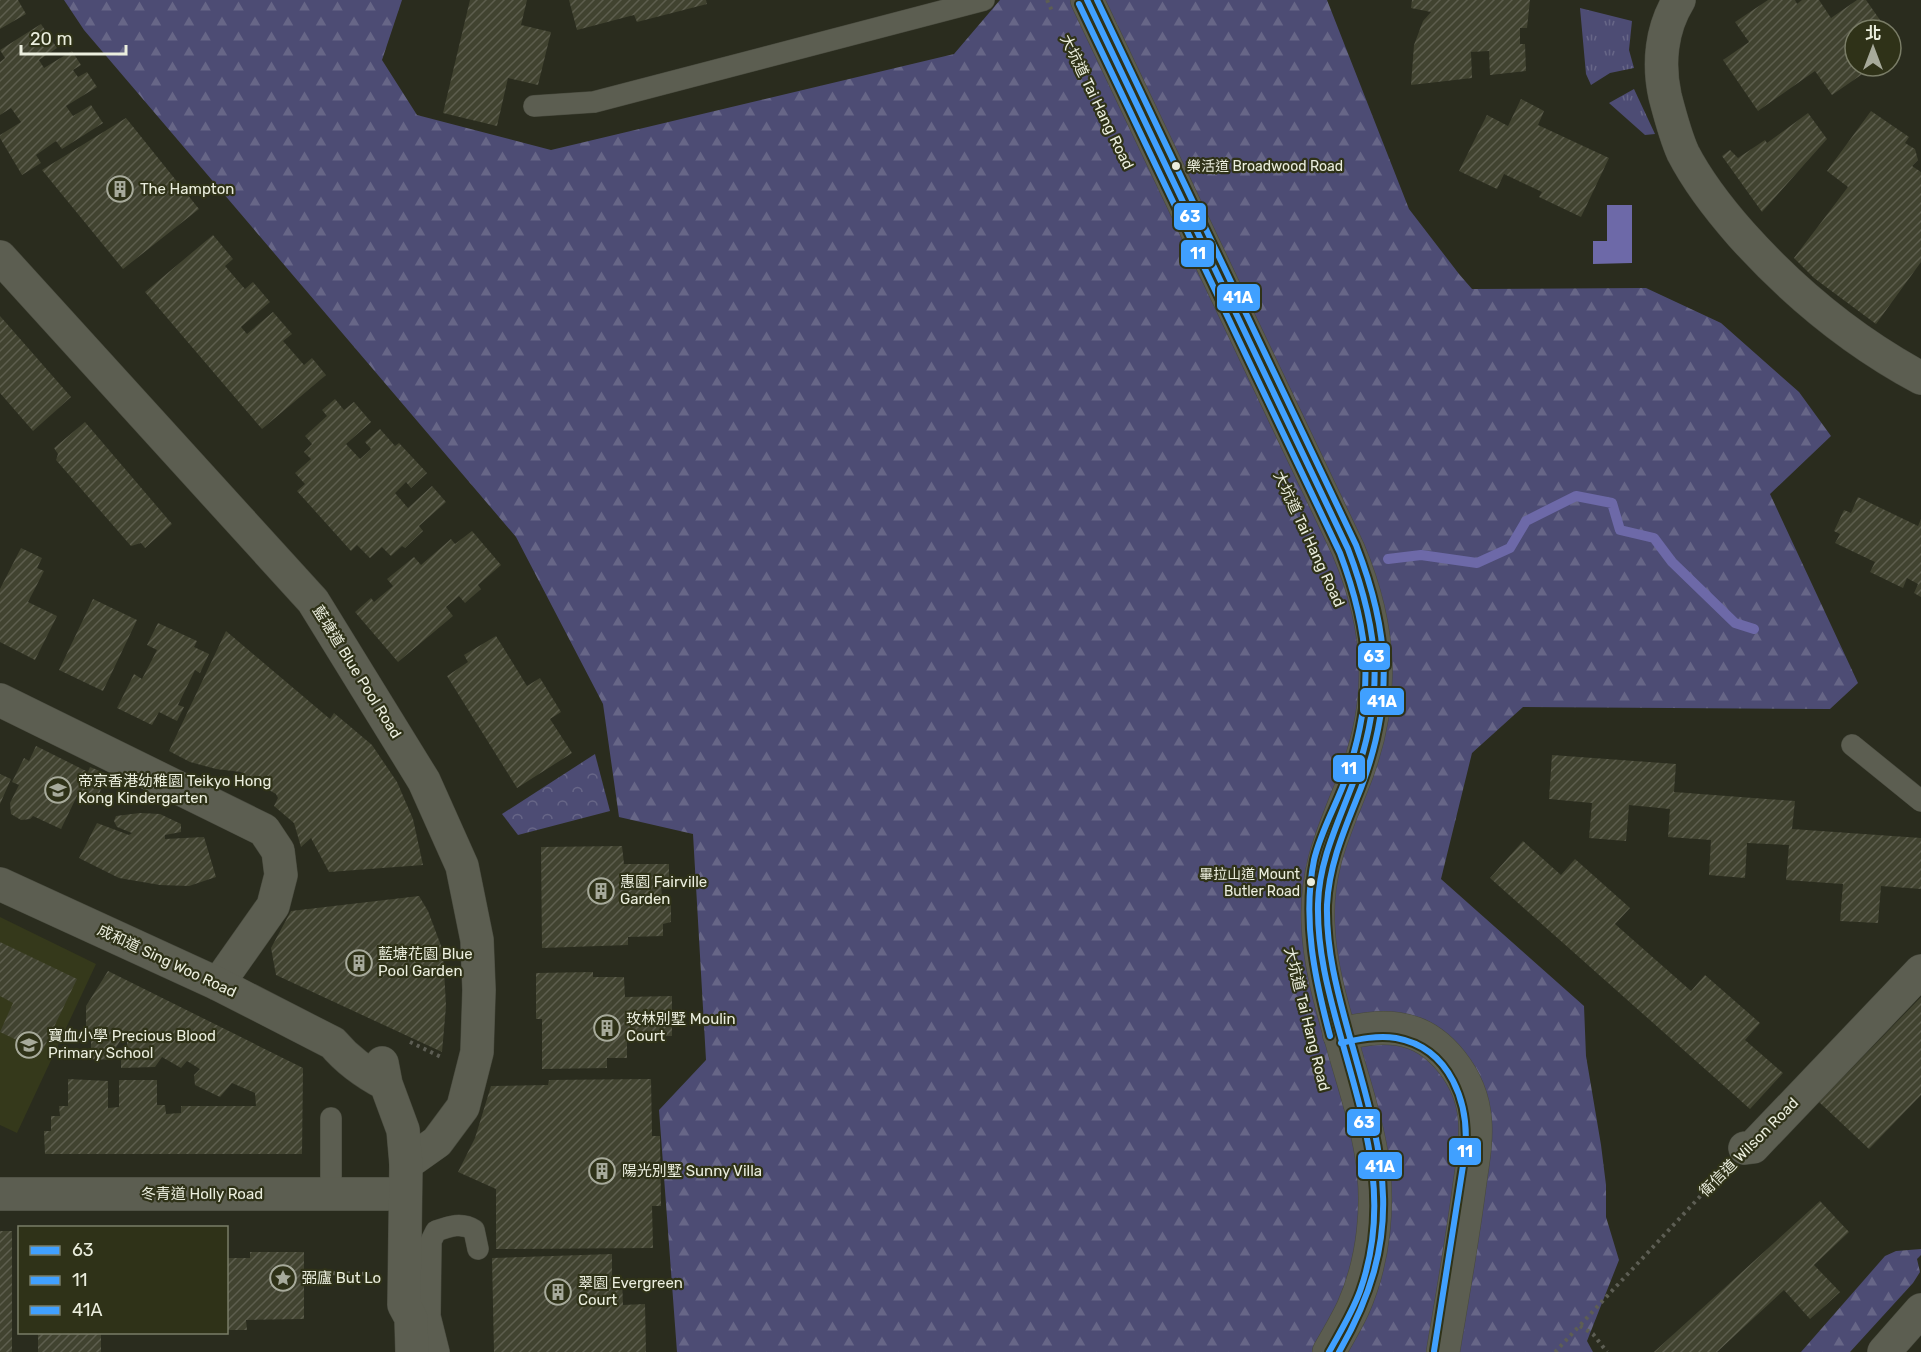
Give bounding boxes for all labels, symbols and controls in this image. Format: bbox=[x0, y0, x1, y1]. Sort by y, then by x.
scale bar bbox=[21, 18, 126, 56]
north arrow bbox=[1843, 18, 1903, 78]
text: 北 bbox=[1865, 24, 1881, 43]
text: 20 m bbox=[30, 28, 72, 50]
street label: 大坑道 Tai Hang Road bbox=[1057, 32, 1137, 172]
place label: 樂活道 Broadwood Road bbox=[1187, 158, 1343, 175]
marker: 樂活道 Broadwood Road bbox=[1170, 160, 1182, 172]
building icon: The Hampton bbox=[105, 174, 135, 204]
place label: The Hampton bbox=[140, 180, 234, 198]
line badge: 63 bbox=[1173, 202, 1207, 231]
text: 63 bbox=[1180, 207, 1200, 226]
line badge: 11 bbox=[1180, 239, 1215, 268]
text: 11 bbox=[1190, 244, 1206, 263]
line badge: 41A bbox=[1216, 283, 1261, 312]
text: 41A bbox=[1223, 288, 1254, 307]
street label: 大坑道 Tai Hang Road bbox=[1270, 468, 1348, 610]
street label: 藍塘道 Blue Pool Road bbox=[309, 602, 405, 742]
line badge: 63 bbox=[1357, 642, 1391, 671]
text: 63 bbox=[1364, 647, 1384, 666]
line badge: 41A bbox=[1359, 687, 1405, 716]
text: 41A bbox=[1367, 692, 1398, 711]
line badge: 11 bbox=[1332, 754, 1366, 783]
text: 11 bbox=[1341, 759, 1357, 778]
place label: 帝京香港幼稚園 Teikyo Hong Kong Kindergarten bbox=[78, 772, 271, 807]
school or university icon: 帝京香港幼稚園 Teikyo Hong Kong Kindergarten bbox=[43, 775, 73, 805]
place label: 畢拉山道 Mount Butler Road bbox=[1199, 866, 1301, 900]
place label: 惠園 Fairville Garden bbox=[620, 873, 707, 908]
building icon: 惠園 Fairville Garden bbox=[586, 876, 616, 906]
marker: 畢拉山道 Mount Butler Road bbox=[1305, 876, 1317, 888]
street label: 成和道 Sing Woo Road bbox=[95, 921, 239, 1001]
place label: 藍塘花園 Blue Pool Garden bbox=[378, 945, 473, 980]
street label: 大坑道 Tai Hang Road bbox=[1280, 945, 1334, 1093]
building icon: 藍塘花園 Blue Pool Garden bbox=[344, 948, 374, 978]
place label: 玫林別墅 Moulin Court bbox=[626, 1010, 736, 1045]
building icon: 玫林別墅 Moulin Court bbox=[592, 1013, 622, 1043]
place label: 寶血小學 Precious Blood Primary School bbox=[48, 1027, 216, 1062]
school or university icon: 寶血小學 Precious Blood Primary School bbox=[14, 1030, 44, 1060]
street label: 衛信道 Wilson Road bbox=[1696, 1094, 1802, 1200]
line badge: 63 bbox=[1346, 1108, 1381, 1137]
text: 63 bbox=[1354, 1113, 1374, 1132]
line badge: 11 bbox=[1448, 1137, 1482, 1166]
text: 11 bbox=[1457, 1142, 1473, 1161]
line badge: 41A bbox=[1357, 1151, 1403, 1180]
building icon: 陽光別墅 Sunny Villa bbox=[587, 1156, 617, 1186]
text: 41A bbox=[1365, 1157, 1396, 1176]
place label: 陽光別墅 Sunny Villa bbox=[622, 1162, 762, 1180]
street label: 冬青道 Holly Road bbox=[141, 1185, 263, 1203]
legend bbox=[18, 1226, 228, 1334]
text: 63 bbox=[72, 1239, 94, 1261]
place icon: 弼廬 But Lo bbox=[268, 1263, 298, 1293]
text: 11 bbox=[72, 1269, 87, 1291]
place label: 弼廬 But Lo bbox=[302, 1269, 381, 1287]
place label: 翠園 Evergreen Court bbox=[578, 1274, 683, 1309]
building icon: 翠園 Evergreen Court bbox=[543, 1277, 573, 1307]
text: 41A bbox=[72, 1299, 103, 1321]

